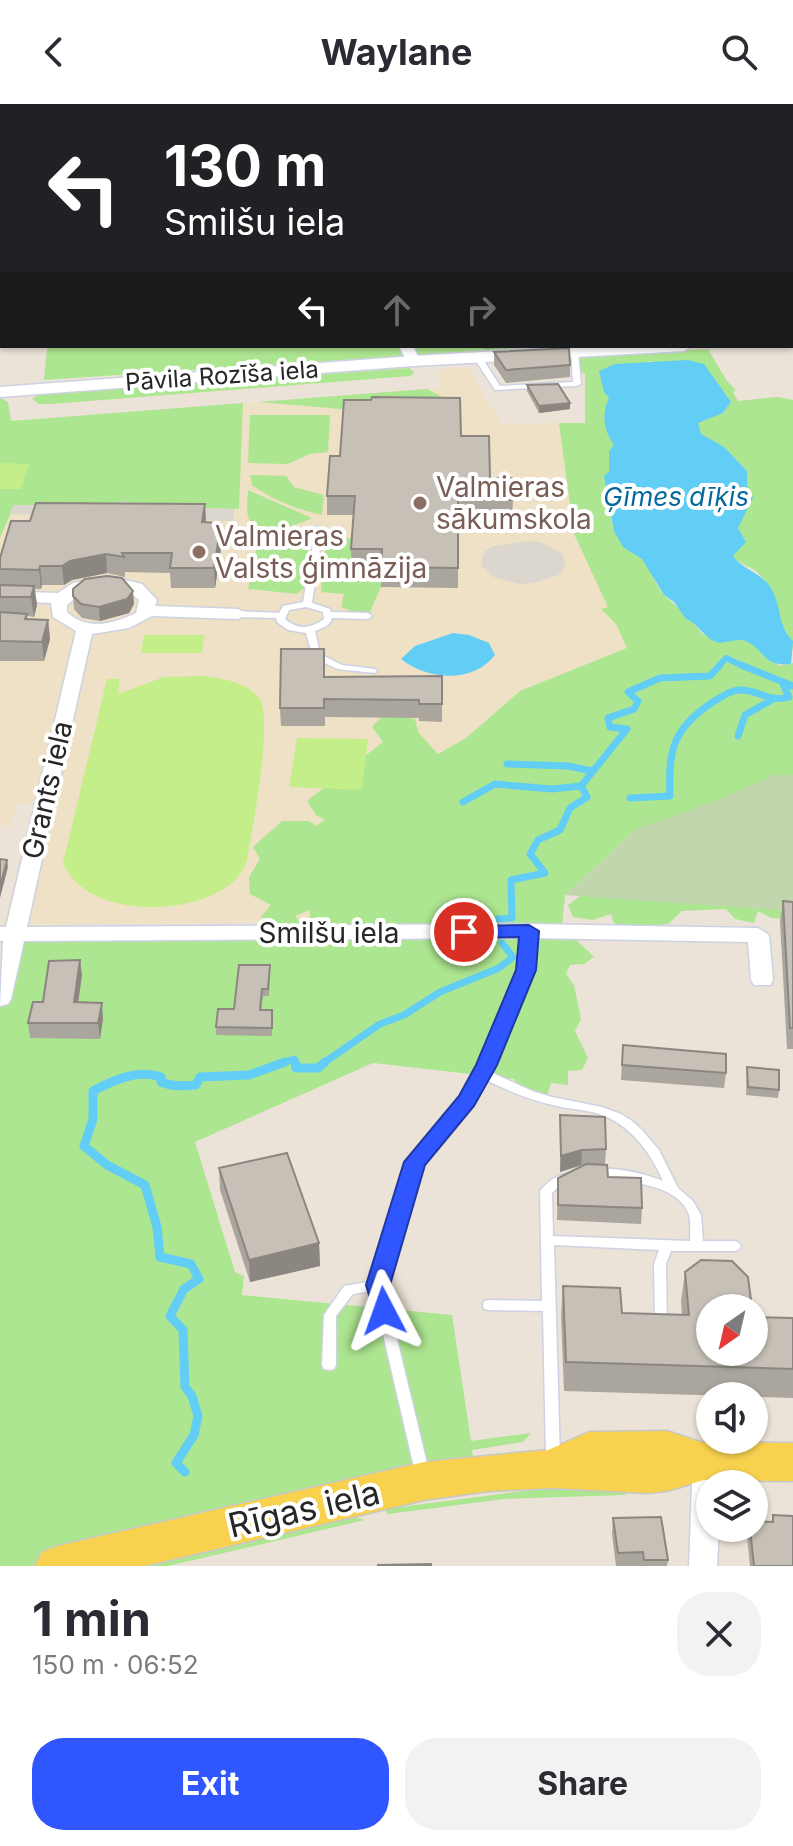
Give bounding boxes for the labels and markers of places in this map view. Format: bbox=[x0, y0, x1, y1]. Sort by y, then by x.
place label: Valmieras sākumskola bbox=[436, 470, 592, 536]
marker: Valmieras sākumskola bbox=[411, 494, 429, 512]
place label: Valmieras Valsts ģimnāzija bbox=[215, 519, 427, 585]
marker: Valmieras Valsts ģimnāzija bbox=[190, 543, 208, 561]
pin bbox=[430, 898, 498, 966]

